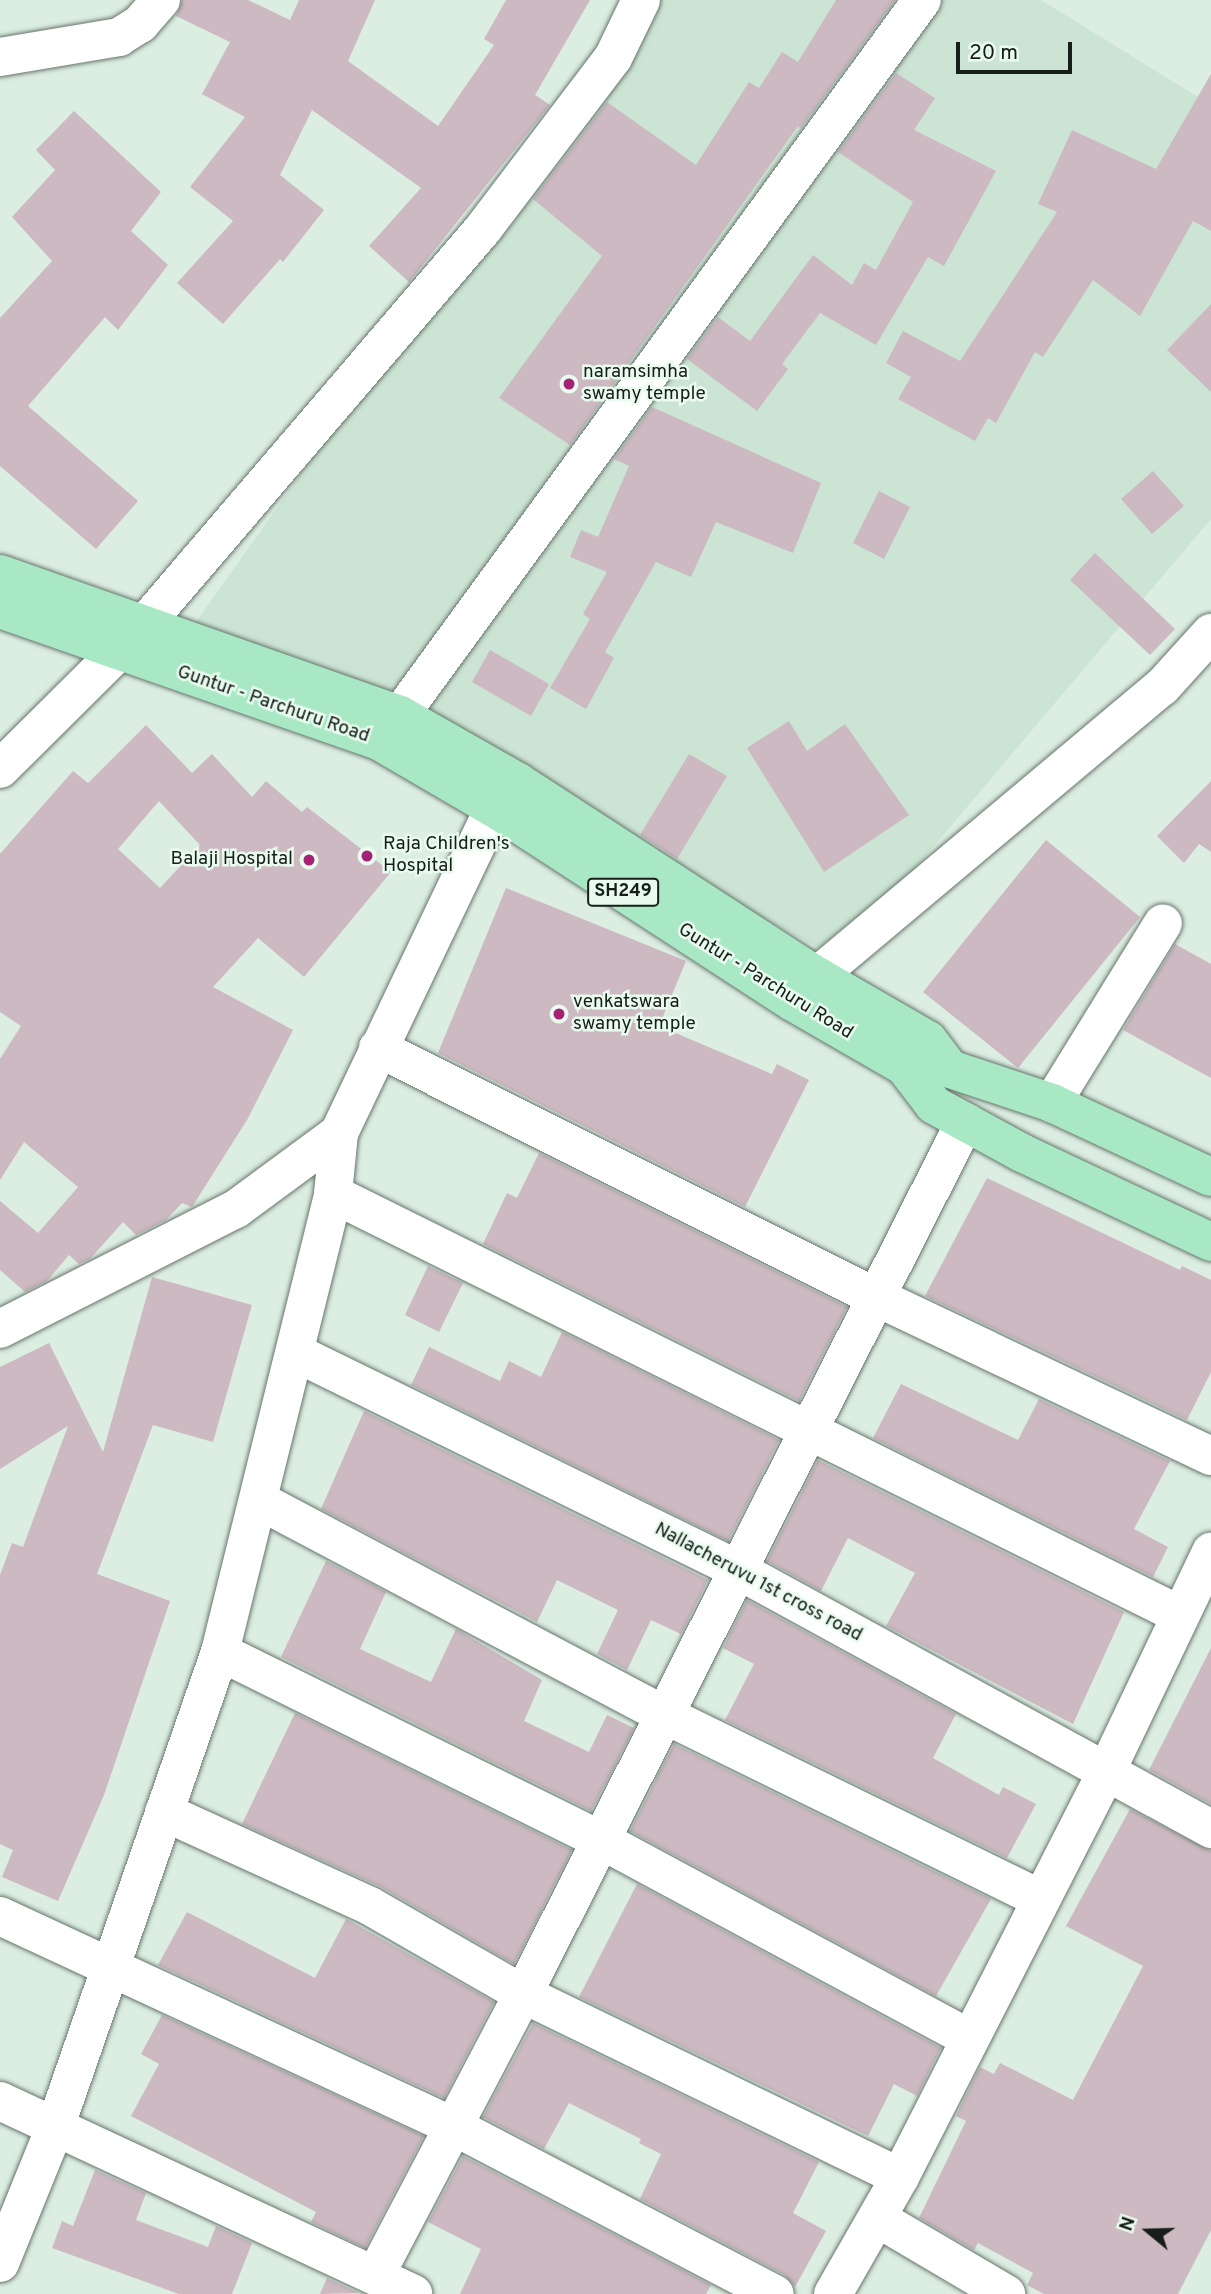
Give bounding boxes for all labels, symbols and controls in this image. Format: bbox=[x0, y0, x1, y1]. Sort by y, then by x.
scale bar bbox=[959, 28, 1074, 72]
text: 20 m bbox=[969, 40, 1018, 67]
place label: naramsimha swamy temple bbox=[583, 362, 706, 406]
marker: naramsimha swamy temple bbox=[561, 376, 577, 392]
street label: Guntur - Parchuru Road bbox=[174, 661, 372, 749]
place label: Raja Children's Hospital bbox=[383, 834, 510, 878]
marker: Raja Children's Hospital bbox=[357, 846, 377, 866]
place label: Balaji Hospital bbox=[171, 849, 293, 871]
marker: Balaji Hospital bbox=[299, 850, 319, 870]
road number: SH249 bbox=[586, 878, 660, 906]
street label: Guntur - Parchuru Road bbox=[673, 919, 857, 1045]
place label: venkatswara swamy temple bbox=[573, 992, 696, 1036]
marker: venkatswara swamy temple bbox=[551, 1006, 567, 1022]
street label: Nallacheruvu 1st cross road bbox=[650, 1518, 866, 1648]
north arrow bbox=[1113, 2196, 1183, 2266]
text: N bbox=[1115, 2214, 1142, 2235]

